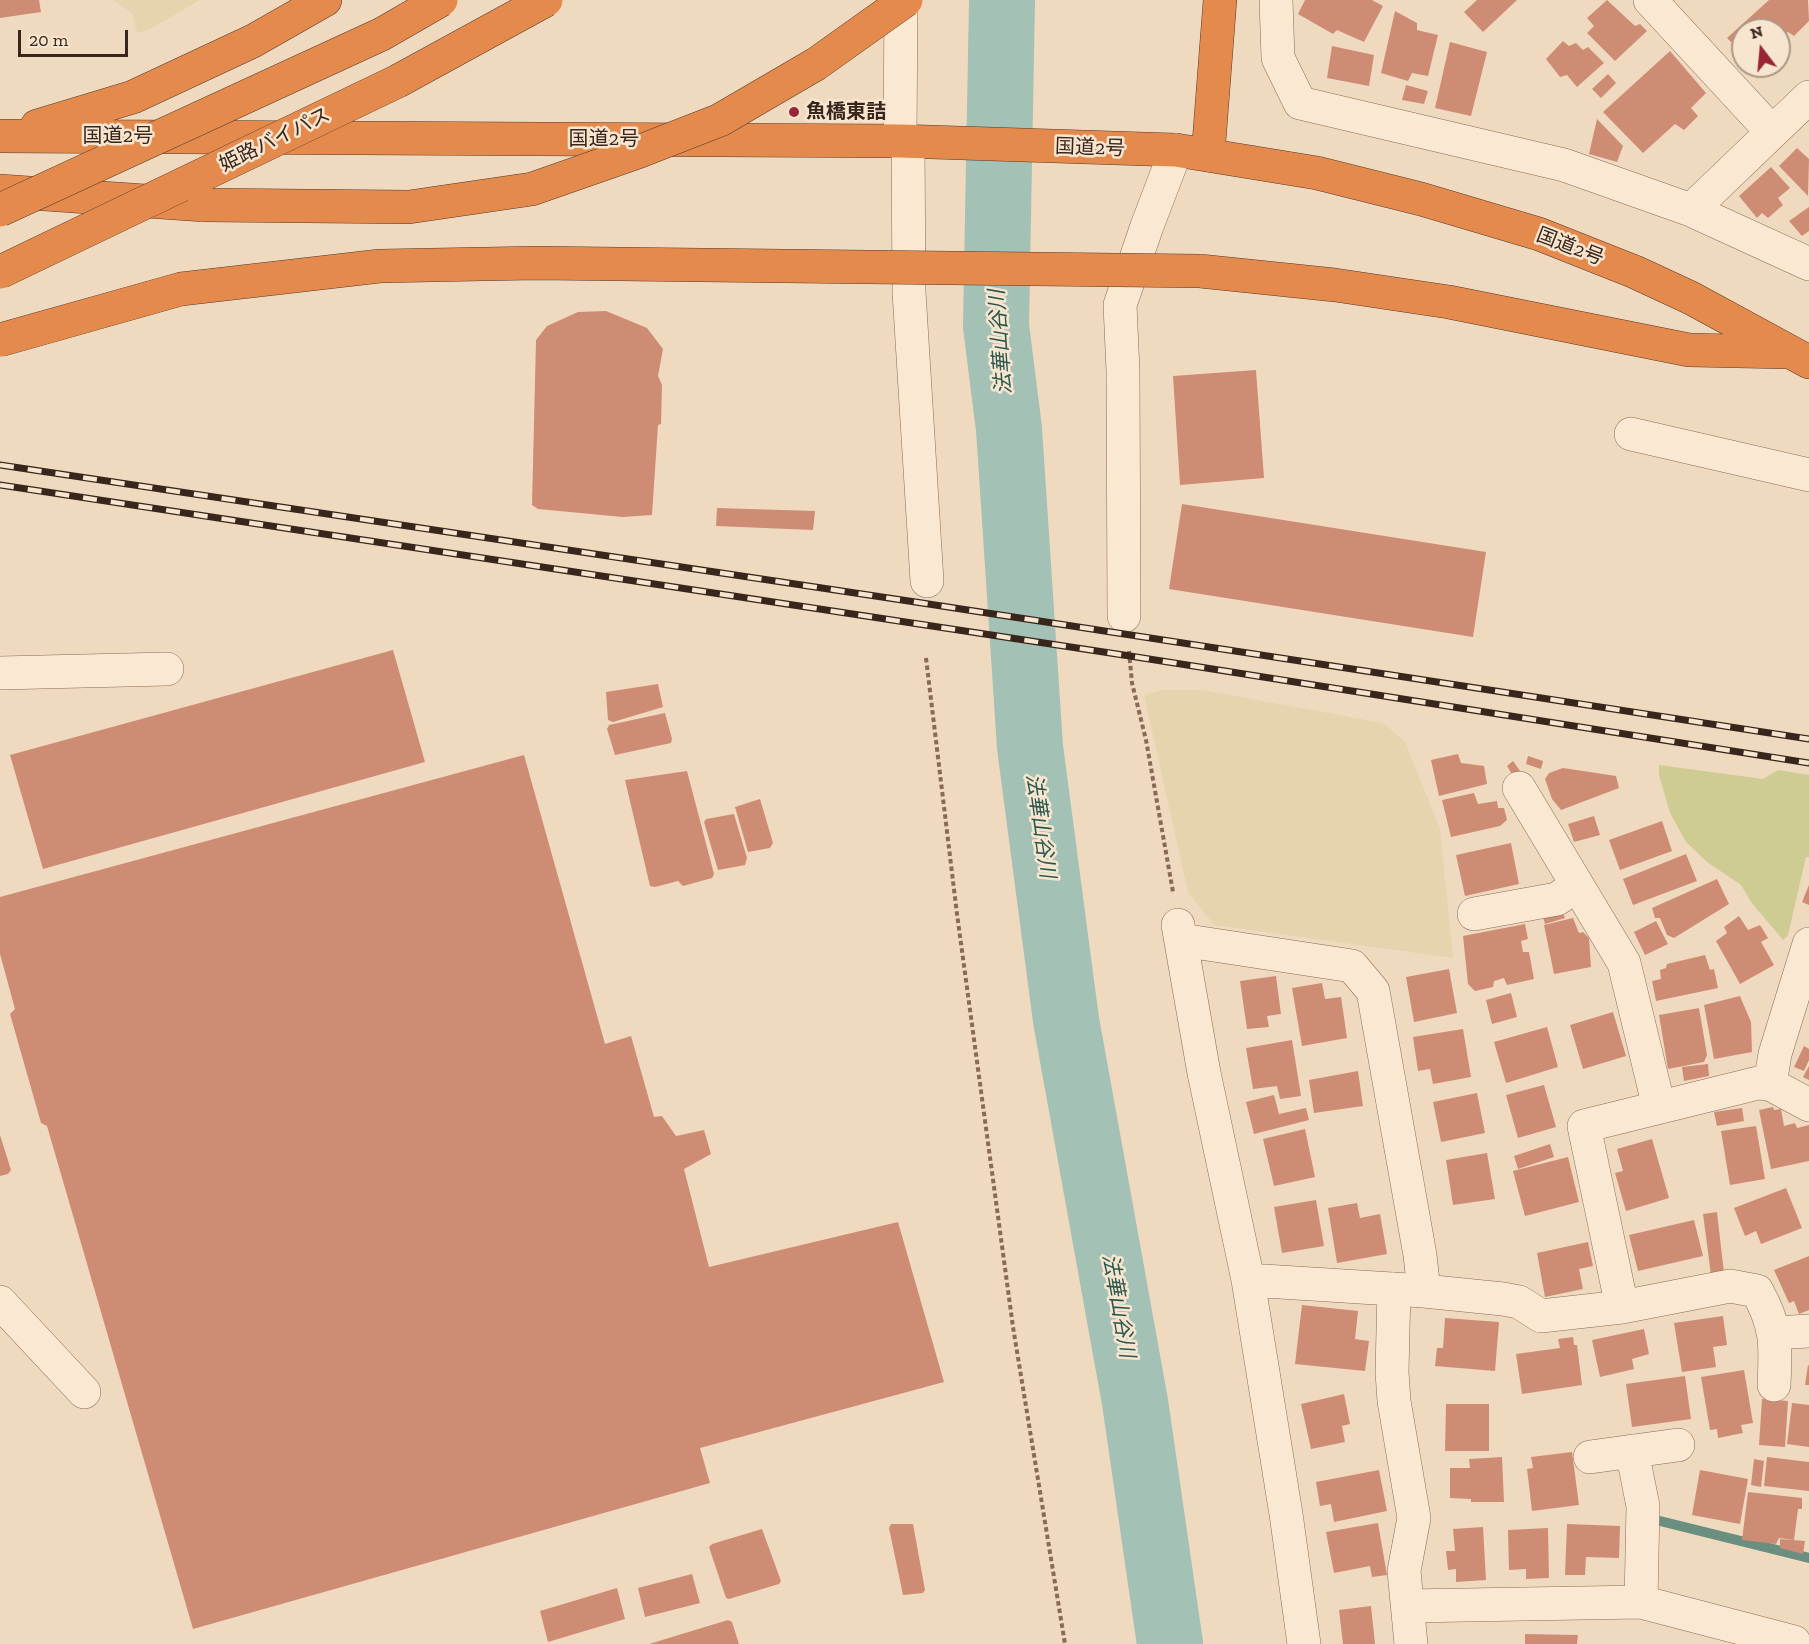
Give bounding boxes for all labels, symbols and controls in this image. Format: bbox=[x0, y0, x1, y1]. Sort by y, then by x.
scale bar bbox=[21, 18, 130, 56]
north arrow bbox=[1731, 18, 1791, 78]
text: N bbox=[1748, 21, 1765, 43]
text: 20 m bbox=[29, 29, 68, 51]
place label: 魚橋東詰 bbox=[806, 100, 886, 124]
street label: 姫路バイパス bbox=[216, 103, 334, 177]
marker: 魚橋東詰 bbox=[787, 105, 801, 119]
street label: 国道2号 bbox=[83, 124, 153, 148]
street label: 国道2号 bbox=[569, 127, 639, 151]
street label: 国道2号 bbox=[1054, 135, 1126, 161]
street label: 国道2号 bbox=[1533, 223, 1607, 271]
water label: 法華山谷川 bbox=[985, 289, 1017, 395]
water label: 法華山谷川 bbox=[1020, 772, 1060, 880]
water label: 法華山谷川 bbox=[1096, 1252, 1140, 1360]

